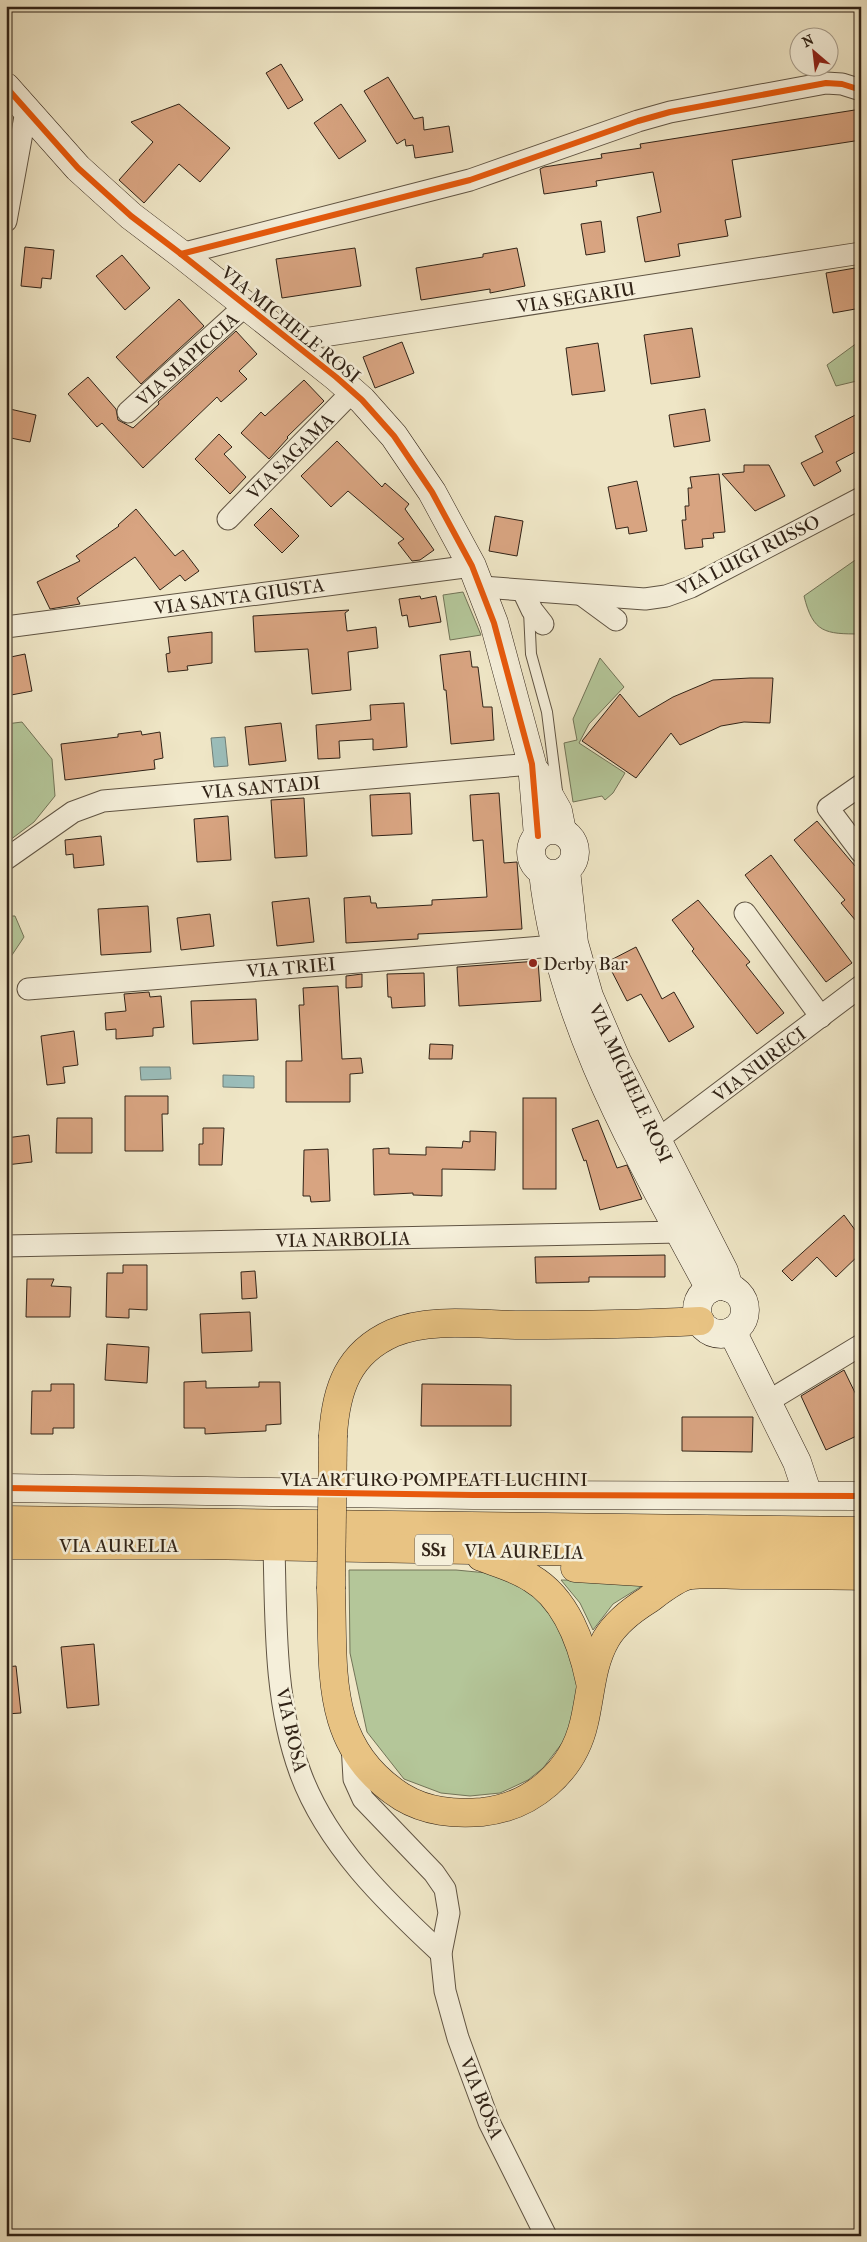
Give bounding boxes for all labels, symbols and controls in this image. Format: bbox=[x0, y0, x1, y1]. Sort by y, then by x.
north arrow bbox=[790, 28, 840, 78]
text: N bbox=[799, 31, 817, 51]
street label: VIA MICHELE ROSI bbox=[216, 261, 364, 388]
street label: VIA SEGARIU bbox=[515, 278, 637, 318]
street label: VIA SIAPICCIA bbox=[131, 308, 244, 412]
street label: VIA SAGAMA bbox=[242, 408, 339, 505]
street label: VIA LUIGI RUSSO bbox=[673, 510, 823, 602]
street label: VIA SANTA GIUSTA bbox=[152, 574, 326, 620]
street label: VIA SANTADI bbox=[200, 772, 321, 804]
street label: VIA TRIEI bbox=[245, 953, 336, 983]
place label: Derby Bar bbox=[543, 953, 629, 975]
marker: Derby Bar bbox=[527, 957, 539, 969]
street label: VIA MICHELE ROSI bbox=[583, 1000, 677, 1166]
street label: VIA NURECI bbox=[708, 1023, 811, 1108]
street label: VIA NARBOLIA bbox=[274, 1228, 411, 1252]
street label: VIA ARTURO POMPEATI LUCHINI bbox=[279, 1469, 588, 1491]
road number: SS1 bbox=[415, 1534, 453, 1566]
street label: VIA AURELIA bbox=[58, 1535, 179, 1557]
street label: VIA AURELIA bbox=[463, 1540, 585, 1564]
street label: VIA BOSA bbox=[270, 1685, 312, 1775]
street label: VIA BOSA bbox=[454, 2054, 508, 2143]

